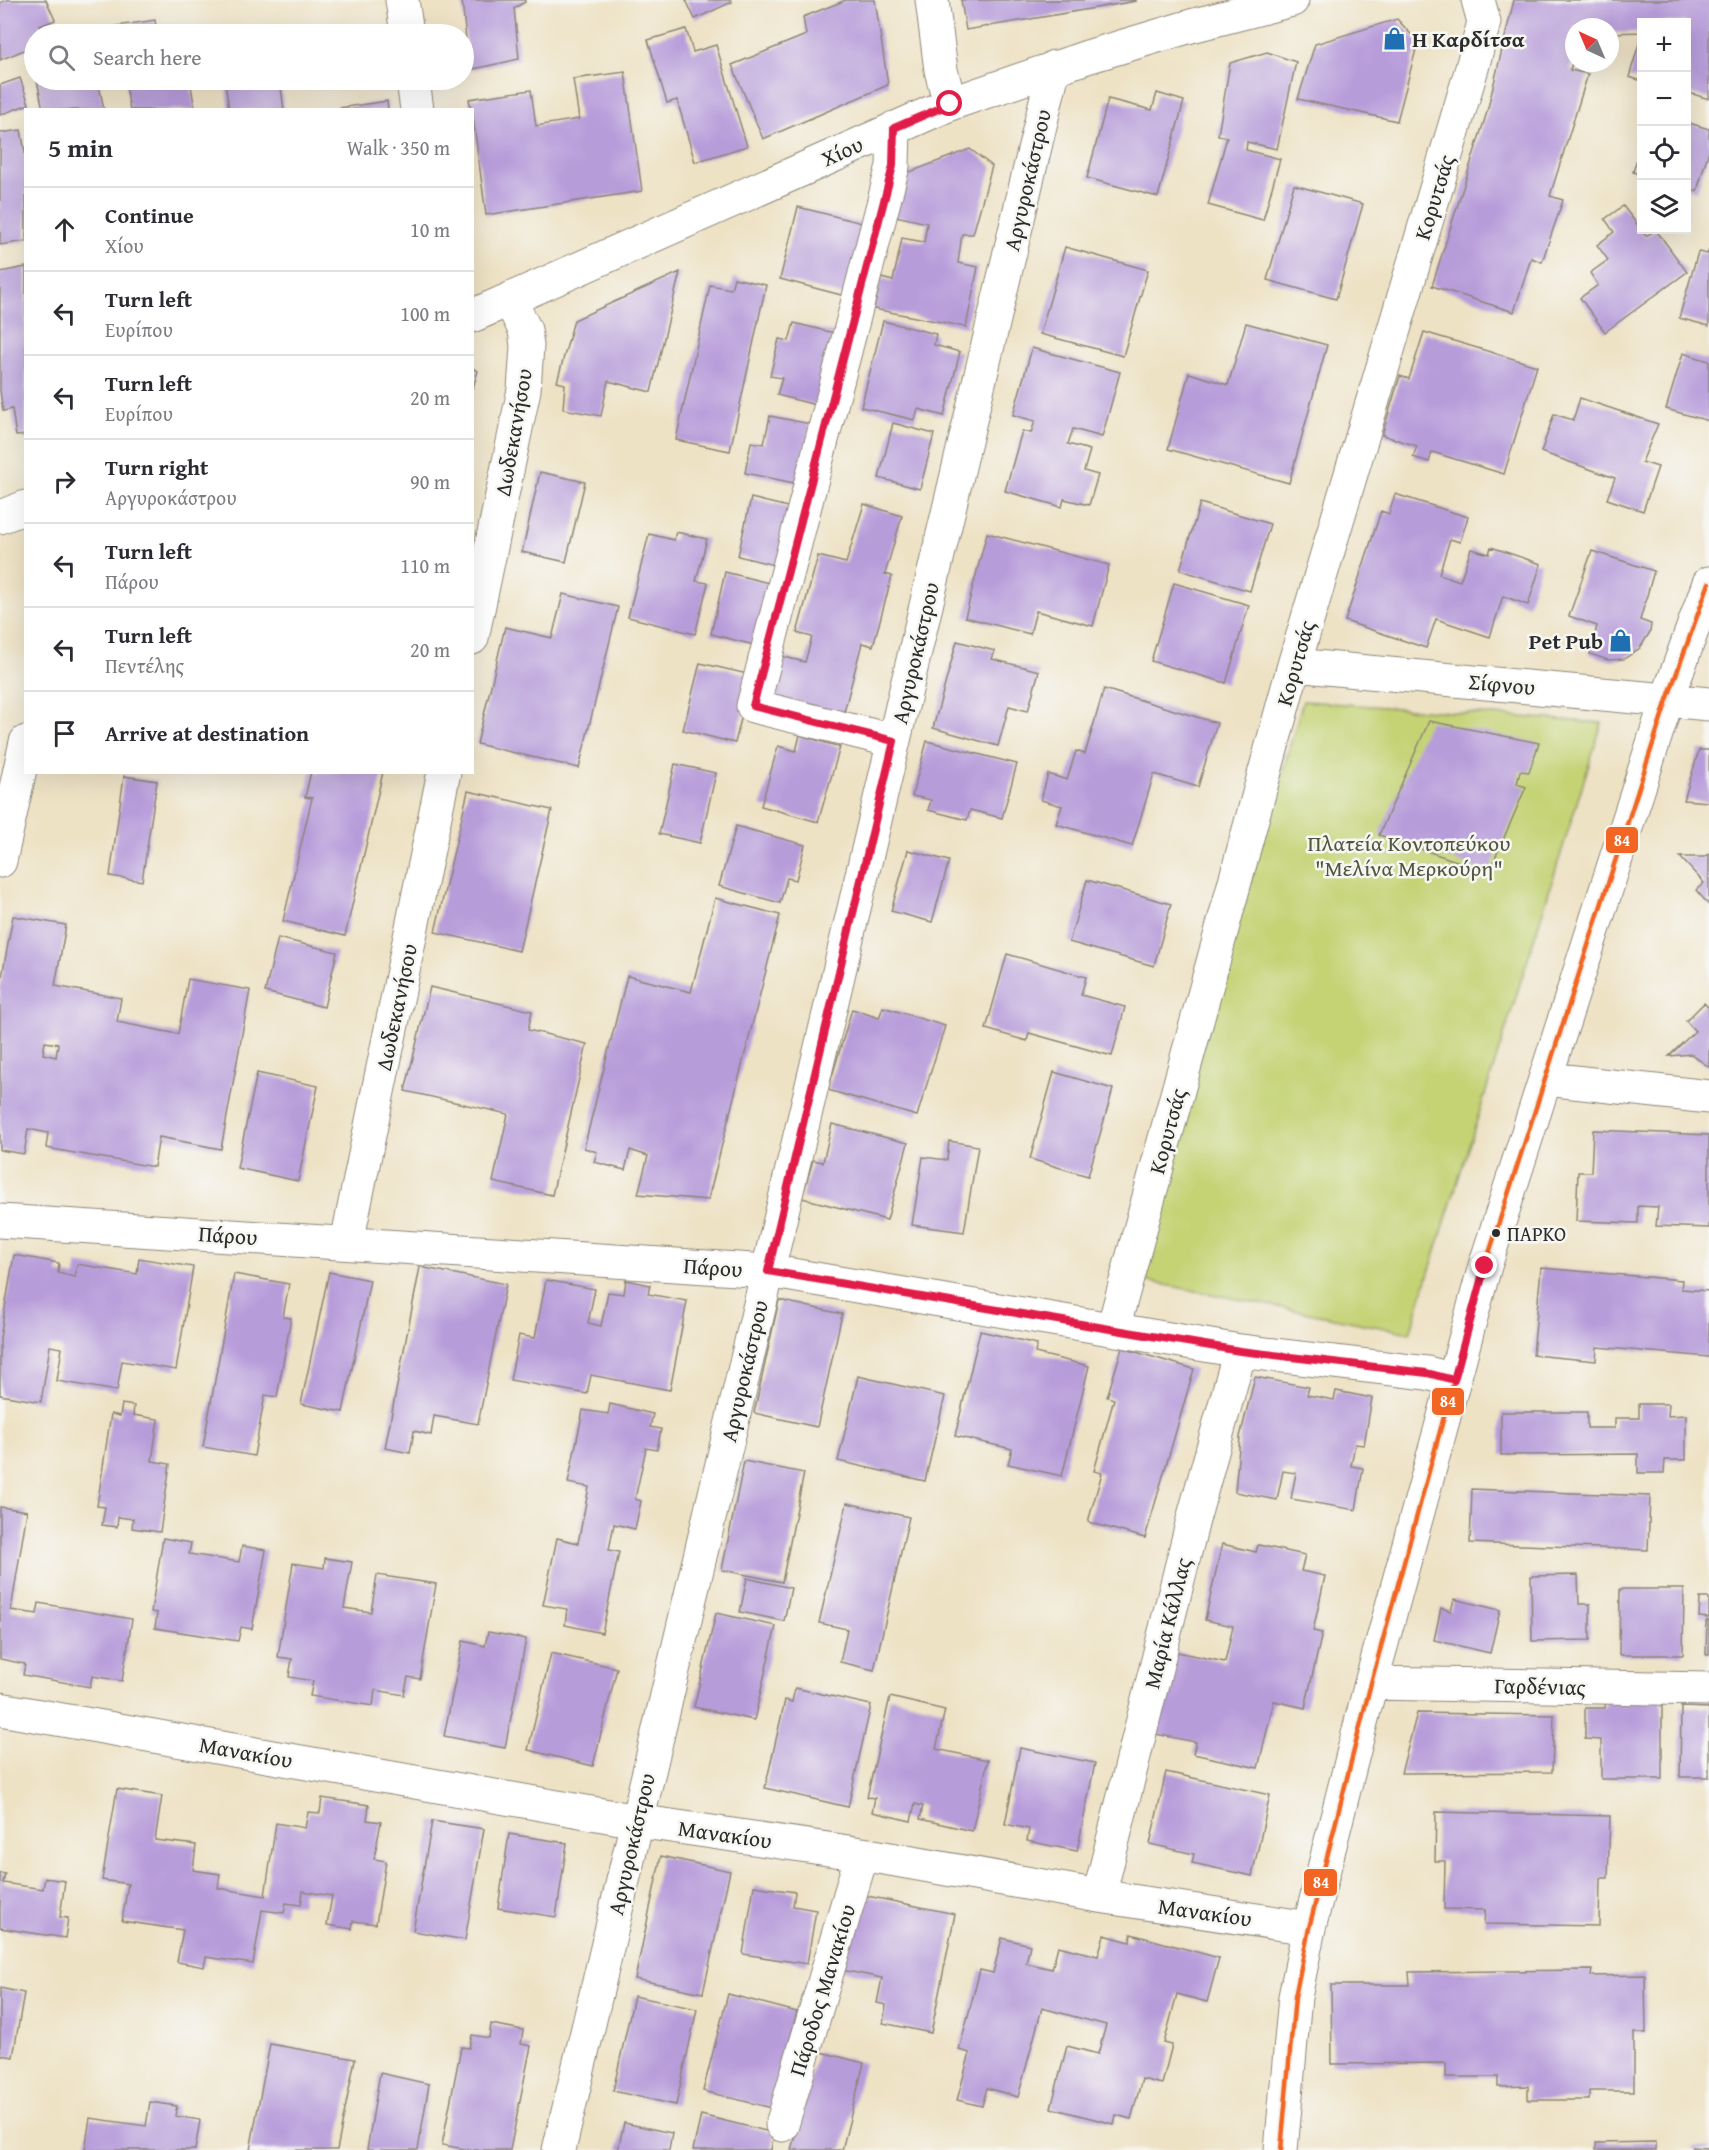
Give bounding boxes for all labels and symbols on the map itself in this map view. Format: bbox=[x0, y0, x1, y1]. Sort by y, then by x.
north arrow bbox=[1565, 18, 1619, 72]
place label: Η Καρδίτσα bbox=[1412, 23, 1525, 55]
shop icon: Η Καρδίτσα bbox=[1381, 26, 1407, 52]
route start bbox=[936, 90, 962, 116]
street label: Αργυροκάστρου bbox=[995, 106, 1059, 254]
street label: Χίου bbox=[816, 128, 868, 174]
street label: Κορυτσάς bbox=[1406, 150, 1462, 244]
street label: Δωδεκανήσου bbox=[486, 366, 540, 498]
street label: Αργυροκάστρου bbox=[883, 579, 947, 727]
street label: Κορυτσάς bbox=[1268, 616, 1323, 709]
place label: Pet Pub bbox=[1529, 625, 1603, 657]
shop icon: Pet Pub bbox=[1608, 628, 1634, 654]
street label: Σίφνου bbox=[1467, 665, 1537, 703]
line badge: 84 bbox=[1605, 826, 1639, 854]
park label: Πλατεία Κοντοπεύκου "Μελίνα Μερκούρη" bbox=[1307, 827, 1511, 884]
text: 84 bbox=[1614, 828, 1630, 852]
street label: Δωδεκανήσου bbox=[367, 941, 425, 1073]
street label: Κορυτσάς bbox=[1140, 1084, 1194, 1177]
street label: Πάρου bbox=[197, 1217, 259, 1253]
place label: ΠΑΡΚΟ bbox=[1507, 1219, 1566, 1248]
marker: ΠΑΡΚΟ bbox=[1490, 1227, 1502, 1239]
street label: Πάρου bbox=[682, 1249, 744, 1285]
route end bbox=[1471, 1252, 1497, 1278]
street label: Αργυροκάστρου bbox=[712, 1297, 776, 1445]
line badge: 84 bbox=[1431, 1387, 1465, 1416]
text: 84 bbox=[1440, 1389, 1456, 1413]
street label: Μαρία Κάλλας bbox=[1135, 1553, 1199, 1692]
street label: Γαρδένιας bbox=[1494, 1669, 1587, 1703]
street label: Μανακίου bbox=[197, 1728, 295, 1776]
street label: Αργυροκάστρου bbox=[599, 1770, 663, 1918]
street label: Μανακίου bbox=[676, 1812, 774, 1856]
line badge: 84 bbox=[1303, 1868, 1338, 1897]
text: 84 bbox=[1313, 1870, 1329, 1894]
street label: Μανακίου bbox=[1156, 1890, 1254, 1934]
street label: Πάροδος Μανακίου bbox=[781, 1900, 863, 2080]

